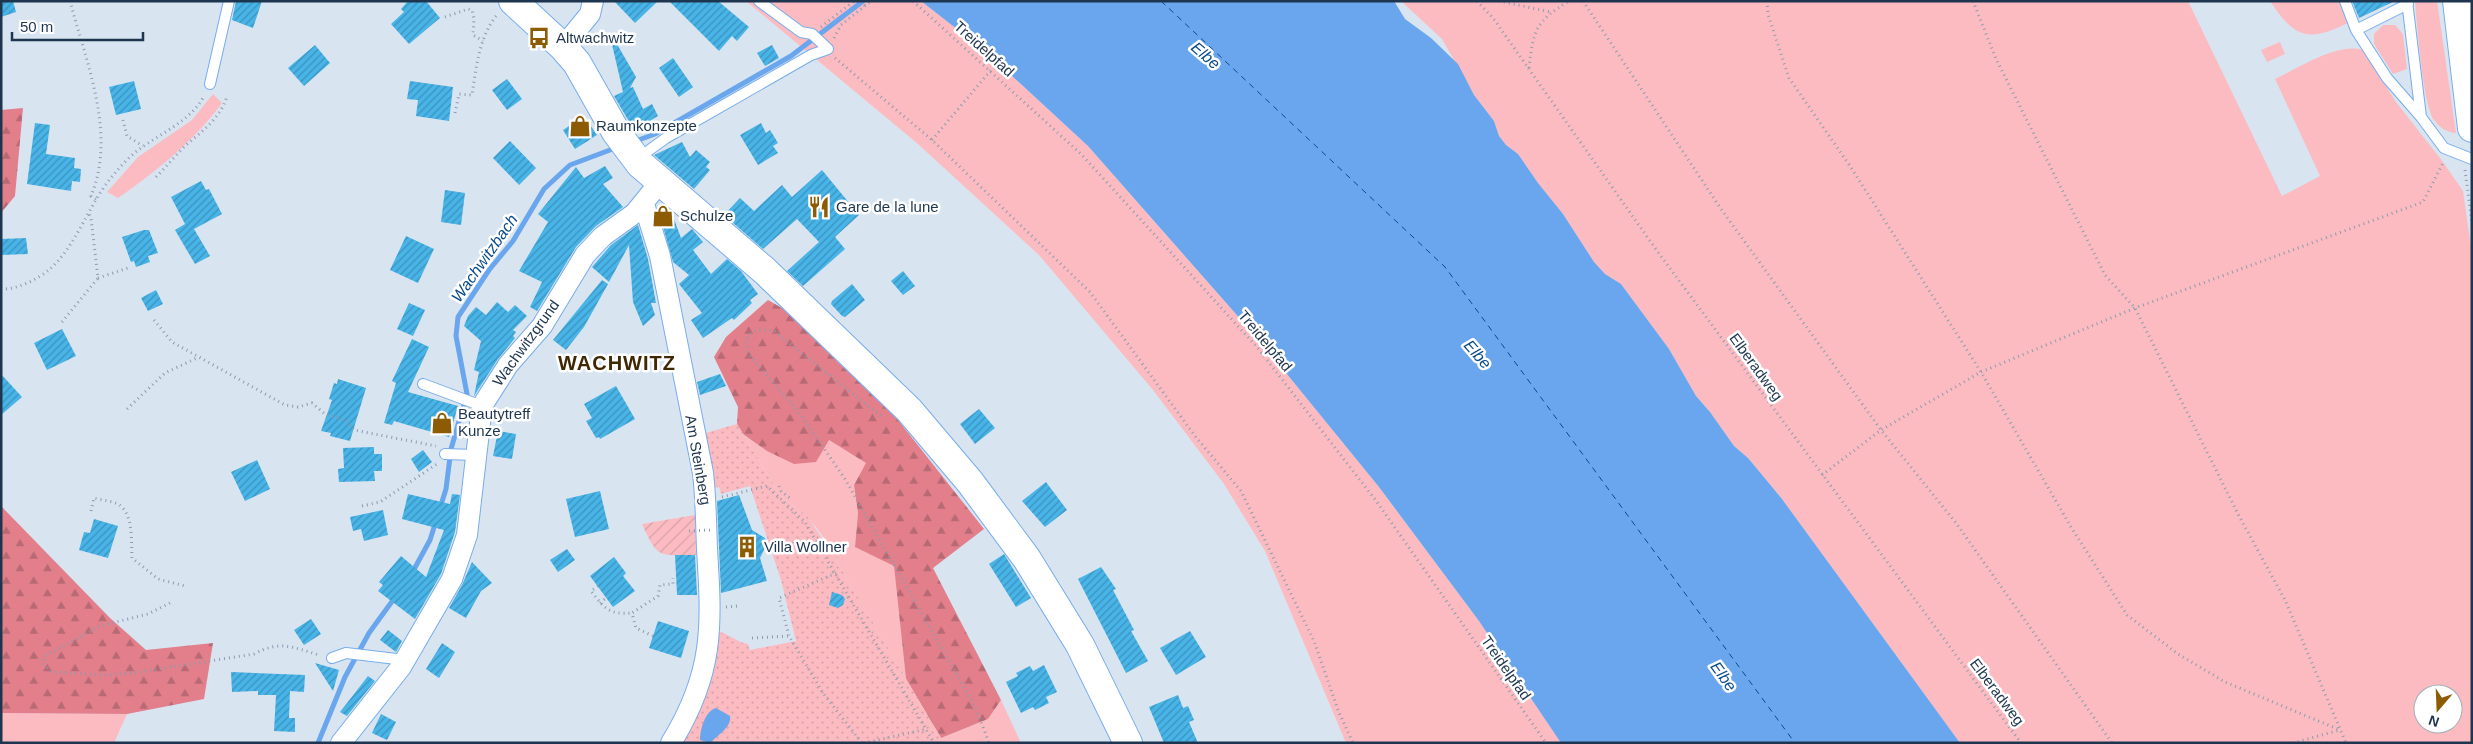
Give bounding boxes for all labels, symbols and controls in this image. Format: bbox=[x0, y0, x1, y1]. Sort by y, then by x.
scale bar bbox=[12, 10, 144, 42]
street label: Treidelpfad bbox=[951, 17, 1018, 80]
text: 50 m bbox=[20, 18, 53, 35]
bus stop icon: Altwachwitz bbox=[526, 25, 552, 51]
place label: Altwachwitz bbox=[556, 29, 634, 46]
water label: Elbe bbox=[1188, 38, 1223, 72]
shop icon: Raumkonzepte bbox=[567, 113, 593, 139]
place label: Raumkonzepte bbox=[596, 117, 697, 134]
restaurant icon: Gare de la lune bbox=[806, 194, 832, 220]
place label: Gare de la lune bbox=[836, 198, 939, 215]
shop icon: Schulze bbox=[650, 203, 676, 229]
place label: Schulze bbox=[680, 207, 733, 224]
water label: Wachwitzbach bbox=[448, 211, 521, 305]
street label: Wachwitzgrund bbox=[489, 296, 562, 389]
street label: Treidelpfad bbox=[1235, 307, 1296, 375]
street label: Elberadweg bbox=[1726, 330, 1787, 404]
water label: Elbe bbox=[1461, 337, 1495, 372]
district label: WACHWITZ bbox=[558, 352, 676, 374]
place label: Beautytreff Kunze bbox=[458, 405, 531, 439]
shop icon: Beautytreff Kunze bbox=[429, 410, 455, 436]
street label: Am Steinberg bbox=[682, 414, 715, 506]
building icon: Villa Wollner bbox=[734, 534, 760, 560]
place label: Villa Wollner bbox=[764, 538, 847, 555]
street label: Treidelpfad bbox=[1478, 632, 1535, 703]
street label: Elberadweg bbox=[1967, 655, 2028, 728]
water label: Elbe bbox=[1707, 658, 1740, 694]
north arrow bbox=[2413, 684, 2463, 734]
text: N bbox=[2426, 712, 2441, 731]

